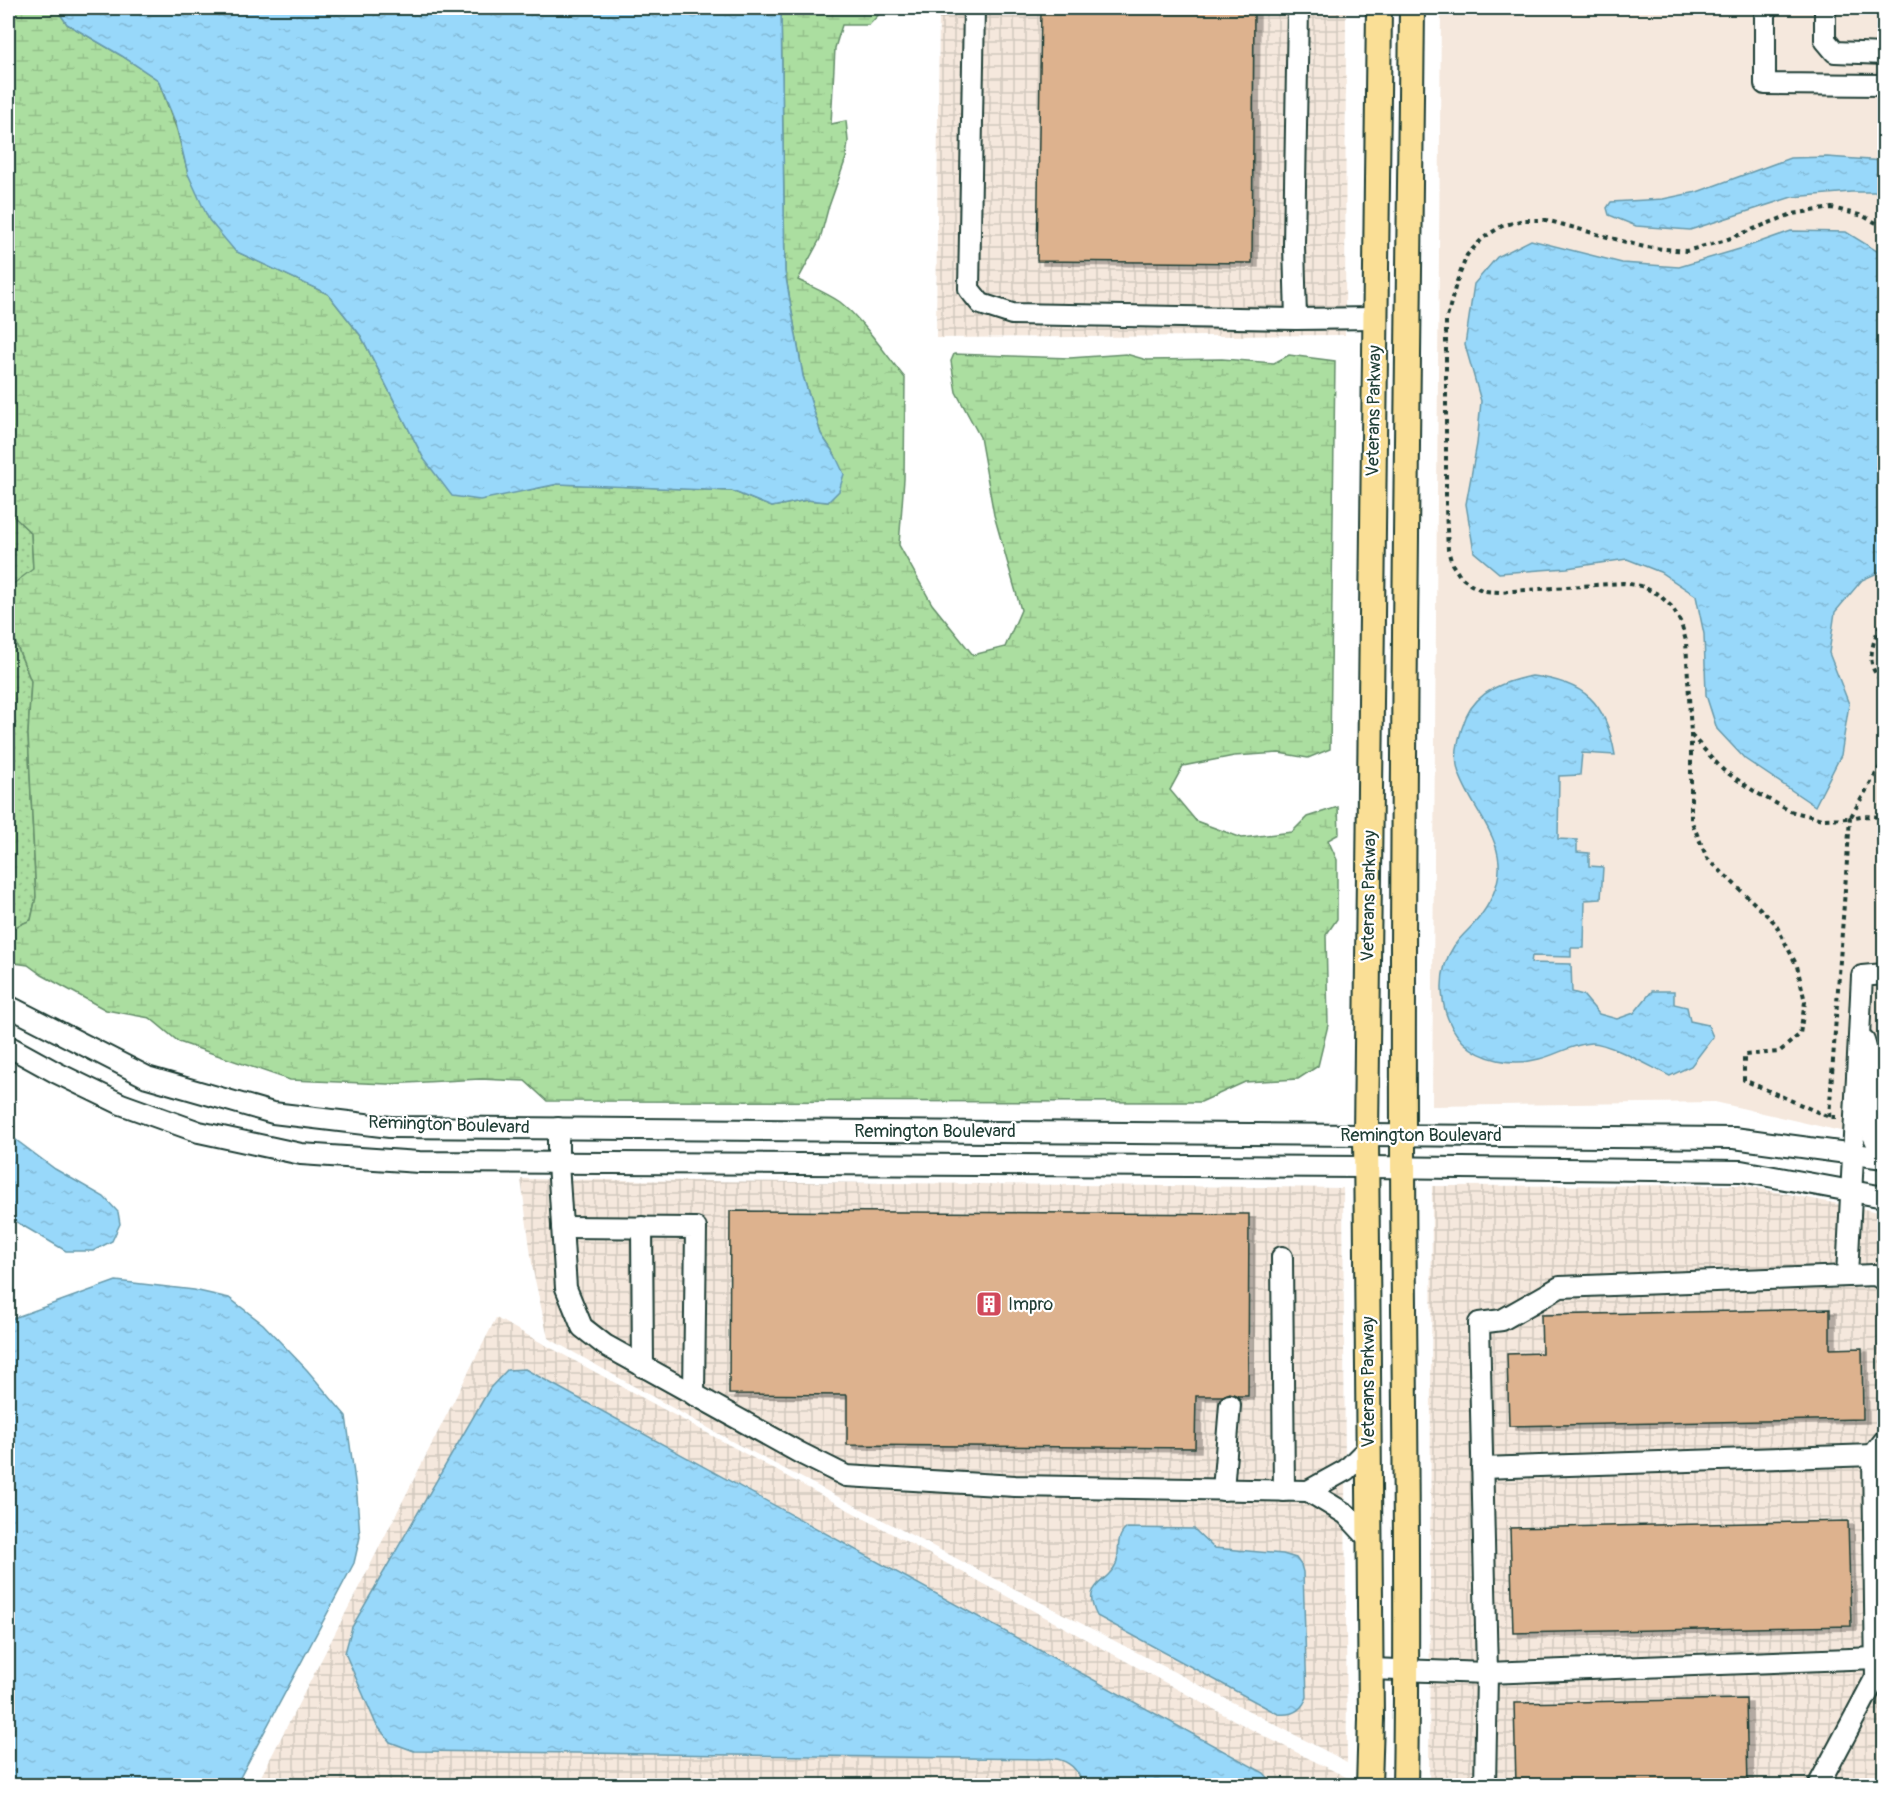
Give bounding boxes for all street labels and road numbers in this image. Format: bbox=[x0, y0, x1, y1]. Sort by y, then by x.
street label: Veterans Parkway bbox=[1361, 345, 1387, 477]
street label: Veterans Parkway bbox=[1356, 830, 1382, 962]
street label: Remington Boulevard bbox=[368, 1111, 530, 1139]
street label: Remington Boulevard bbox=[854, 1120, 1016, 1143]
street label: Remington Boulevard bbox=[1340, 1124, 1502, 1147]
street label: Veterans Parkway bbox=[1357, 1316, 1380, 1448]

